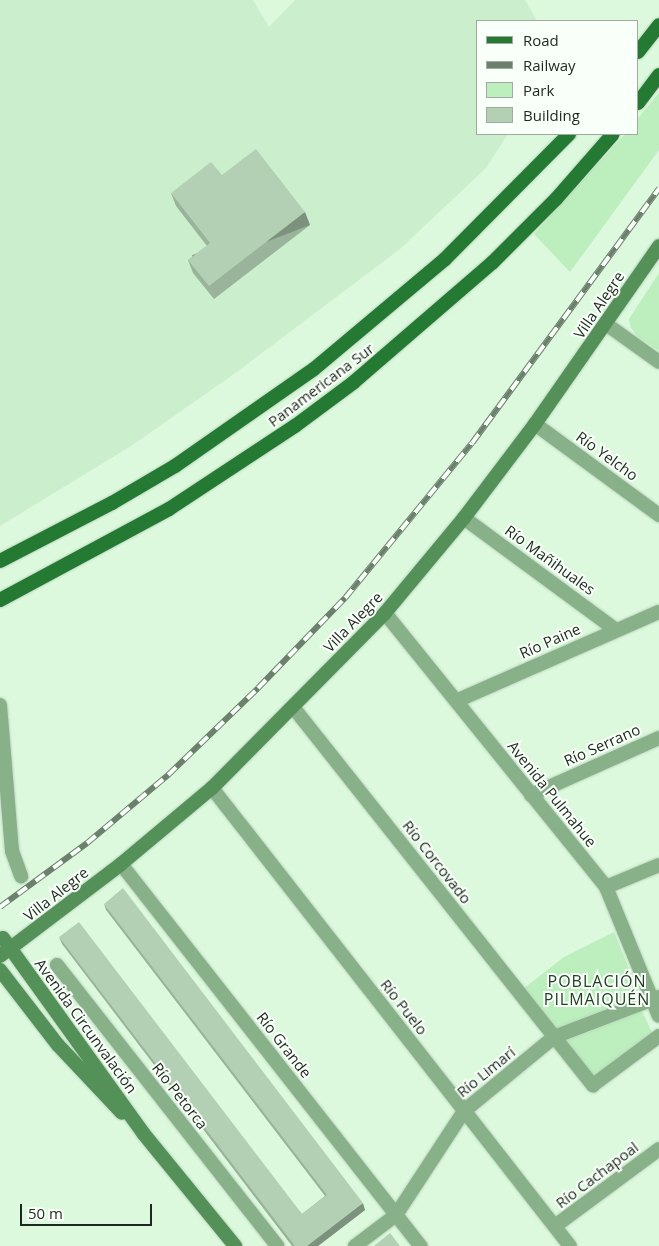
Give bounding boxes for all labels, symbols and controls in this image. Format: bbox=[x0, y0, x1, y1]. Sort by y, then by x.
legend bbox=[477, 20, 639, 135]
text: Road bbox=[523, 30, 559, 50]
text: Railway bbox=[523, 55, 576, 75]
text: Park bbox=[523, 80, 554, 100]
text: Building bbox=[523, 105, 580, 125]
street label: Villa Alegre bbox=[570, 268, 628, 342]
street label: Panamericana Sur bbox=[265, 339, 377, 431]
street label: Río Yelcho bbox=[573, 428, 641, 484]
street label: Río Mañihuales bbox=[501, 521, 599, 599]
street label: Villa Alegre bbox=[320, 588, 386, 656]
street label: Río Paine bbox=[517, 620, 583, 662]
street label: Río Serrano bbox=[561, 720, 643, 770]
street label: Avenida Pulmahue bbox=[504, 737, 600, 851]
street label: Río Corcovado bbox=[399, 817, 475, 907]
street label: Villa Alegre bbox=[20, 863, 92, 925]
street label: Avenida Circunvalación bbox=[31, 955, 141, 1097]
district label: POBLACIÓN PILMAIQUÉN bbox=[543, 971, 651, 1009]
street label: Río Puelo bbox=[377, 976, 431, 1038]
street label: Río Grande bbox=[253, 1009, 315, 1081]
street label: Río Limarí bbox=[453, 1043, 519, 1101]
street label: Río Petorca bbox=[148, 1059, 212, 1133]
street label: Río Cachapoal bbox=[552, 1138, 642, 1212]
scale bar bbox=[22, 1194, 155, 1226]
text: 50 m bbox=[28, 1203, 63, 1223]

